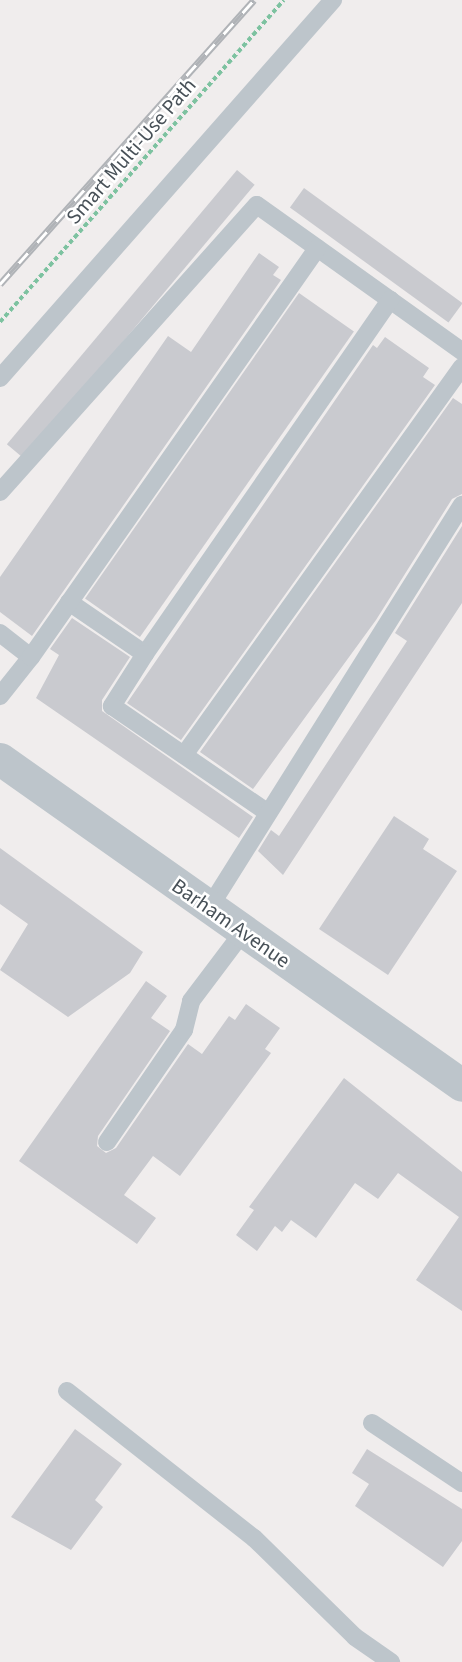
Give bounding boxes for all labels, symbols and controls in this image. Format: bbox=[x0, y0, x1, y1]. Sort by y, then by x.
street label: Smart Multi-Use Path bbox=[61, 73, 201, 229]
street label: Barham Avenue bbox=[167, 873, 295, 973]

